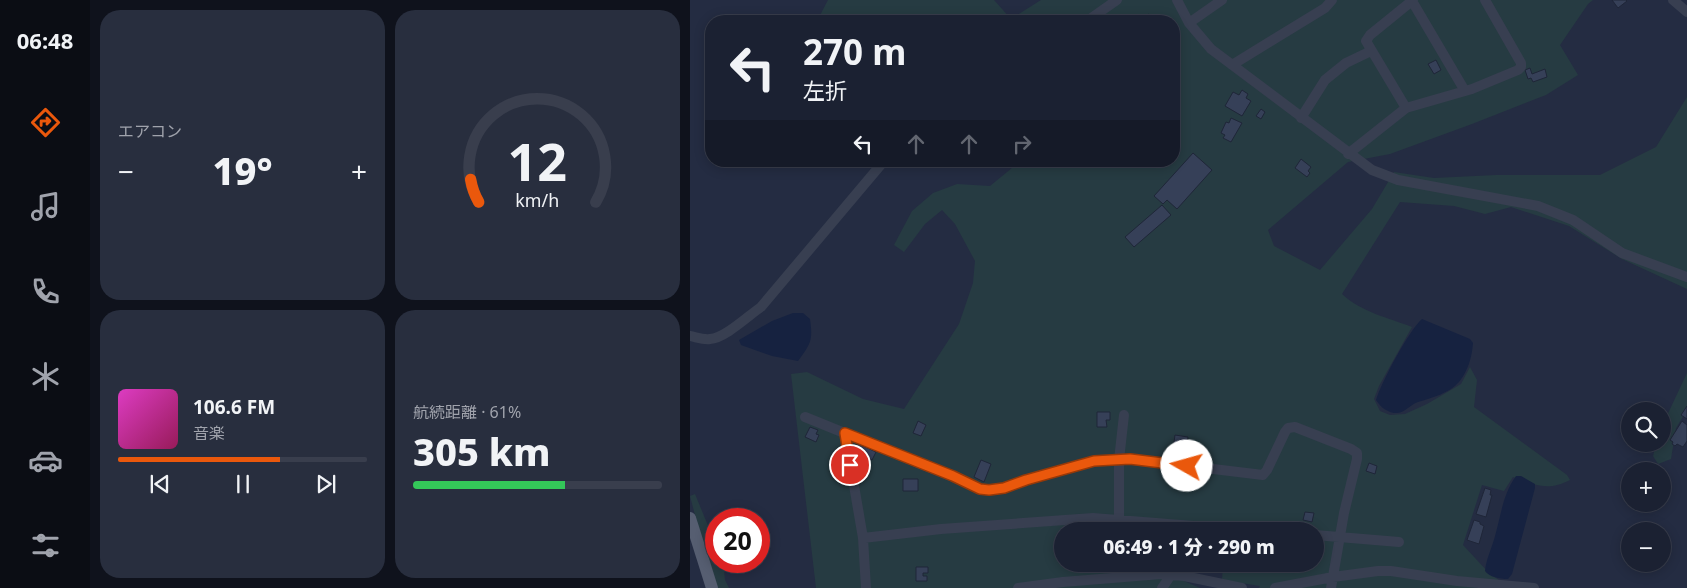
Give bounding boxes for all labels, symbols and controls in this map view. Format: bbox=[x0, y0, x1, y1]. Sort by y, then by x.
text: 06:48 bbox=[17, 25, 73, 55]
text: 270 m bbox=[803, 28, 906, 75]
icon: left bbox=[720, 35, 785, 100]
text: 左折 bbox=[803, 75, 847, 105]
icon: directions bbox=[28, 105, 63, 140]
text: エアコン bbox=[118, 120, 182, 142]
text: 12 bbox=[508, 125, 567, 196]
icon: left bbox=[849, 130, 877, 158]
icon: ahead bbox=[902, 130, 930, 158]
icon: ahead bbox=[955, 130, 983, 158]
icon: right bbox=[1008, 130, 1036, 158]
text: 19° bbox=[212, 144, 273, 196]
text: − bbox=[118, 152, 134, 190]
text: + bbox=[351, 152, 367, 190]
text: km/h bbox=[516, 188, 559, 212]
icon: music bbox=[28, 189, 63, 224]
icon: phone bbox=[28, 274, 63, 309]
icon: climate bbox=[28, 359, 63, 394]
text: 106.6 FM bbox=[193, 394, 275, 420]
text: 航続距離 · 61% bbox=[413, 401, 521, 423]
map controls bbox=[1621, 402, 1671, 572]
button: search bbox=[1621, 402, 1671, 452]
text: 音楽 bbox=[193, 422, 225, 444]
text: 305 km bbox=[413, 425, 551, 477]
position arrow bbox=[1160, 439, 1212, 491]
icon: car bbox=[28, 443, 63, 478]
pin bbox=[829, 444, 871, 486]
icon: arrive bbox=[836, 451, 864, 479]
button: + bbox=[1621, 462, 1671, 512]
icon: previous bbox=[146, 470, 174, 498]
icon: pause bbox=[229, 470, 257, 498]
icon: next bbox=[312, 470, 340, 498]
speed limit sign: 20 bbox=[705, 508, 770, 573]
button: − bbox=[1621, 522, 1671, 572]
icon: filters bbox=[28, 528, 63, 563]
text: 06:49 · 1 分 · 290 m bbox=[1103, 534, 1275, 560]

